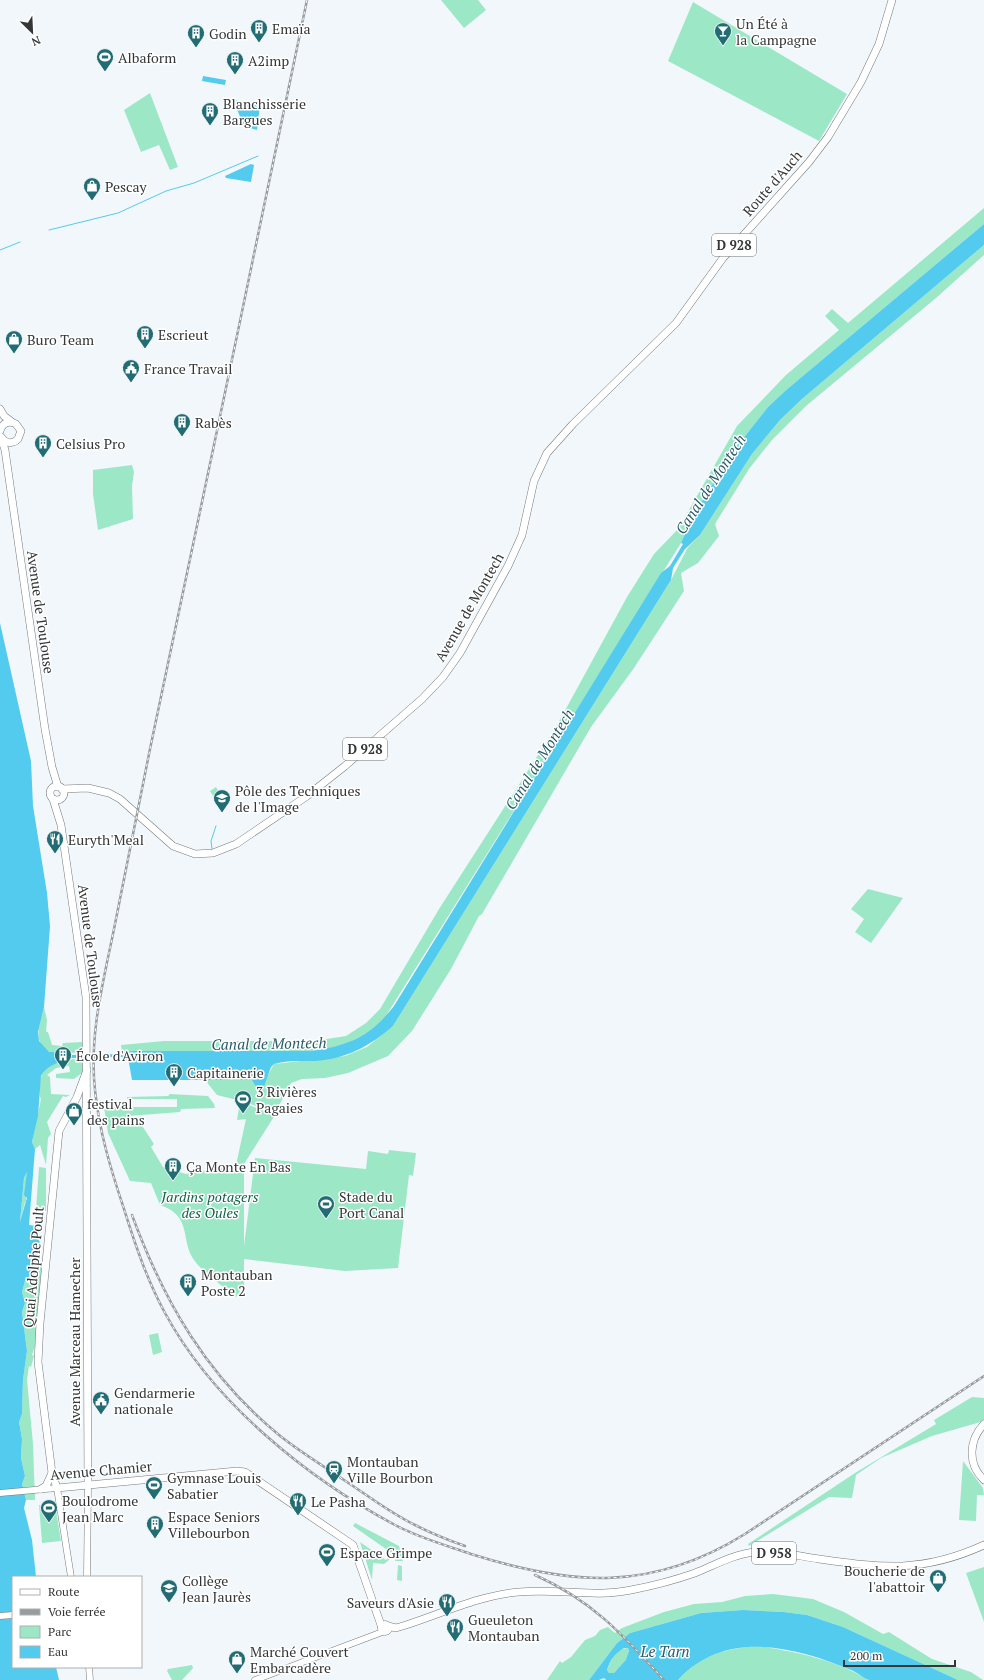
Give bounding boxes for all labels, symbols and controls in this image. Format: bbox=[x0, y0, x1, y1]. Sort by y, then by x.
north arrow bbox=[12, 12, 52, 52]
place label: Un Été à la Campagne bbox=[736, 14, 817, 49]
building icon: Emaïa bbox=[249, 18, 269, 43]
place label: Emaïa bbox=[272, 19, 311, 38]
bar icon: Un Été à la Campagne bbox=[713, 21, 733, 46]
building icon: Godin bbox=[186, 23, 206, 48]
place label: Godin bbox=[209, 24, 247, 43]
text: N bbox=[29, 33, 43, 49]
sports icon: Albaform bbox=[95, 47, 115, 72]
place label: Albaform bbox=[118, 48, 176, 67]
building icon: A2imp bbox=[225, 50, 245, 75]
place label: A2imp bbox=[248, 51, 289, 70]
place label: Blanchisserie Bargues bbox=[223, 94, 306, 129]
building icon: Blanchisserie Bargues bbox=[200, 101, 220, 126]
street label: Route d'Auch bbox=[738, 146, 806, 220]
shop icon: Pescay bbox=[82, 176, 102, 201]
place label: Pescay bbox=[105, 177, 148, 196]
road number: D 928 bbox=[712, 234, 756, 256]
building icon: Escrieut bbox=[135, 324, 155, 349]
place label: Escrieut bbox=[158, 325, 209, 344]
shop icon: Buro Team bbox=[4, 329, 24, 354]
place label: Buro Team bbox=[27, 330, 94, 349]
public building icon: France Travail bbox=[121, 358, 141, 383]
place label: France Travail bbox=[144, 359, 232, 378]
building icon: Rabès bbox=[172, 412, 192, 437]
place label: Rabès bbox=[195, 413, 232, 432]
water label: Canal de Montech bbox=[670, 430, 750, 538]
building icon: Celsius Pro bbox=[33, 433, 53, 458]
place label: Celsius Pro bbox=[56, 434, 125, 453]
street label: Avenue de Toulouse bbox=[23, 549, 59, 675]
street label: Avenue de Montech bbox=[430, 549, 508, 665]
water label: Canal de Montech bbox=[500, 705, 578, 813]
road number: D 928 bbox=[343, 738, 387, 760]
place label: Pôle des Techniques de l'Image bbox=[235, 781, 361, 816]
school or university icon: Pôle des Techniques de l'Image bbox=[212, 788, 232, 813]
restaurant icon: Euryth'Meal bbox=[45, 829, 65, 854]
place label: Euryth'Meal bbox=[68, 830, 144, 849]
street label: Avenue de Toulouse bbox=[74, 883, 108, 1009]
water label: Canal de Montech bbox=[211, 1032, 327, 1054]
building icon: École d'Aviron bbox=[53, 1045, 73, 1070]
place label: École d'Aviron bbox=[76, 1046, 164, 1065]
building icon: Capitainerie bbox=[164, 1062, 184, 1087]
place label: Capitainerie bbox=[187, 1063, 264, 1082]
place label: 3 Rivières Pagaies bbox=[256, 1082, 317, 1117]
sports icon: 3 Rivières Pagaies bbox=[233, 1089, 253, 1114]
place label: festival des pains bbox=[87, 1094, 145, 1129]
shop icon: festival des pains bbox=[64, 1101, 84, 1126]
building icon: Ça Monte En Bas bbox=[163, 1156, 183, 1181]
place label: Ça Monte En Bas bbox=[186, 1157, 291, 1176]
park label: Jardins potagers des Oules bbox=[160, 1187, 259, 1222]
place label: Stade du Port Canal bbox=[339, 1187, 404, 1222]
sports icon: Stade du Port Canal bbox=[316, 1194, 336, 1219]
street label: Quai Adolphe Poult bbox=[18, 1205, 48, 1329]
street label: Avenue Marceau Hamecher bbox=[65, 1257, 84, 1427]
place label: Montauban Poste 2 bbox=[201, 1265, 273, 1300]
building icon: Montauban Poste 2 bbox=[178, 1272, 198, 1297]
place label: Gendarmerie nationale bbox=[114, 1383, 195, 1418]
public building icon: Gendarmerie nationale bbox=[91, 1390, 111, 1415]
place label: Montauban Ville Bourbon bbox=[347, 1452, 434, 1487]
street label: Avenue Chamier bbox=[49, 1456, 153, 1484]
station icon: Montauban Ville Bourbon bbox=[324, 1459, 344, 1484]
place label: Gymnase Louis Sabatier bbox=[167, 1468, 261, 1503]
sports icon: Gymnase Louis Sabatier bbox=[144, 1475, 164, 1500]
place label: Boulodrome Jean Marc bbox=[62, 1491, 138, 1526]
restaurant icon: Le Pasha bbox=[288, 1491, 308, 1516]
place label: Le Pasha bbox=[311, 1492, 366, 1511]
sports icon: Boulodrome Jean Marc bbox=[39, 1498, 59, 1523]
place label: Espace Seniors Villebourbon bbox=[168, 1507, 260, 1542]
building icon: Espace Seniors Villebourbon bbox=[145, 1514, 165, 1539]
sports icon: Espace Grimpe bbox=[317, 1542, 337, 1567]
road number: D 958 bbox=[752, 1542, 796, 1564]
place label: Espace Grimpe bbox=[340, 1543, 432, 1562]
place label: Boucherie de l'abattoir bbox=[844, 1561, 926, 1596]
shop icon: Boucherie de l'abattoir bbox=[928, 1568, 948, 1593]
place label: Collège Jean Jaurès bbox=[182, 1571, 251, 1606]
legend bbox=[12, 1576, 142, 1668]
school or university icon: Collège Jean Jaurès bbox=[159, 1578, 179, 1603]
text: Route bbox=[48, 1584, 79, 1599]
restaurant icon: Saveurs d'Asie bbox=[437, 1592, 457, 1617]
place label: Saveurs d'Asie bbox=[347, 1593, 434, 1612]
text: Voie ferrée bbox=[48, 1604, 106, 1619]
place label: Gueuleton Montauban bbox=[468, 1610, 540, 1645]
restaurant icon: Gueuleton Montauban bbox=[445, 1617, 465, 1642]
text: Parc bbox=[48, 1624, 72, 1639]
water label: Le Tarn bbox=[639, 1641, 690, 1661]
place label: Marché Couvert Embarcadère bbox=[250, 1642, 349, 1677]
scale bar bbox=[844, 1642, 955, 1668]
text: Eau bbox=[48, 1644, 68, 1659]
text: 200 m bbox=[850, 1648, 883, 1663]
shop icon: Marché Couvert Embarcadère bbox=[227, 1649, 247, 1674]

